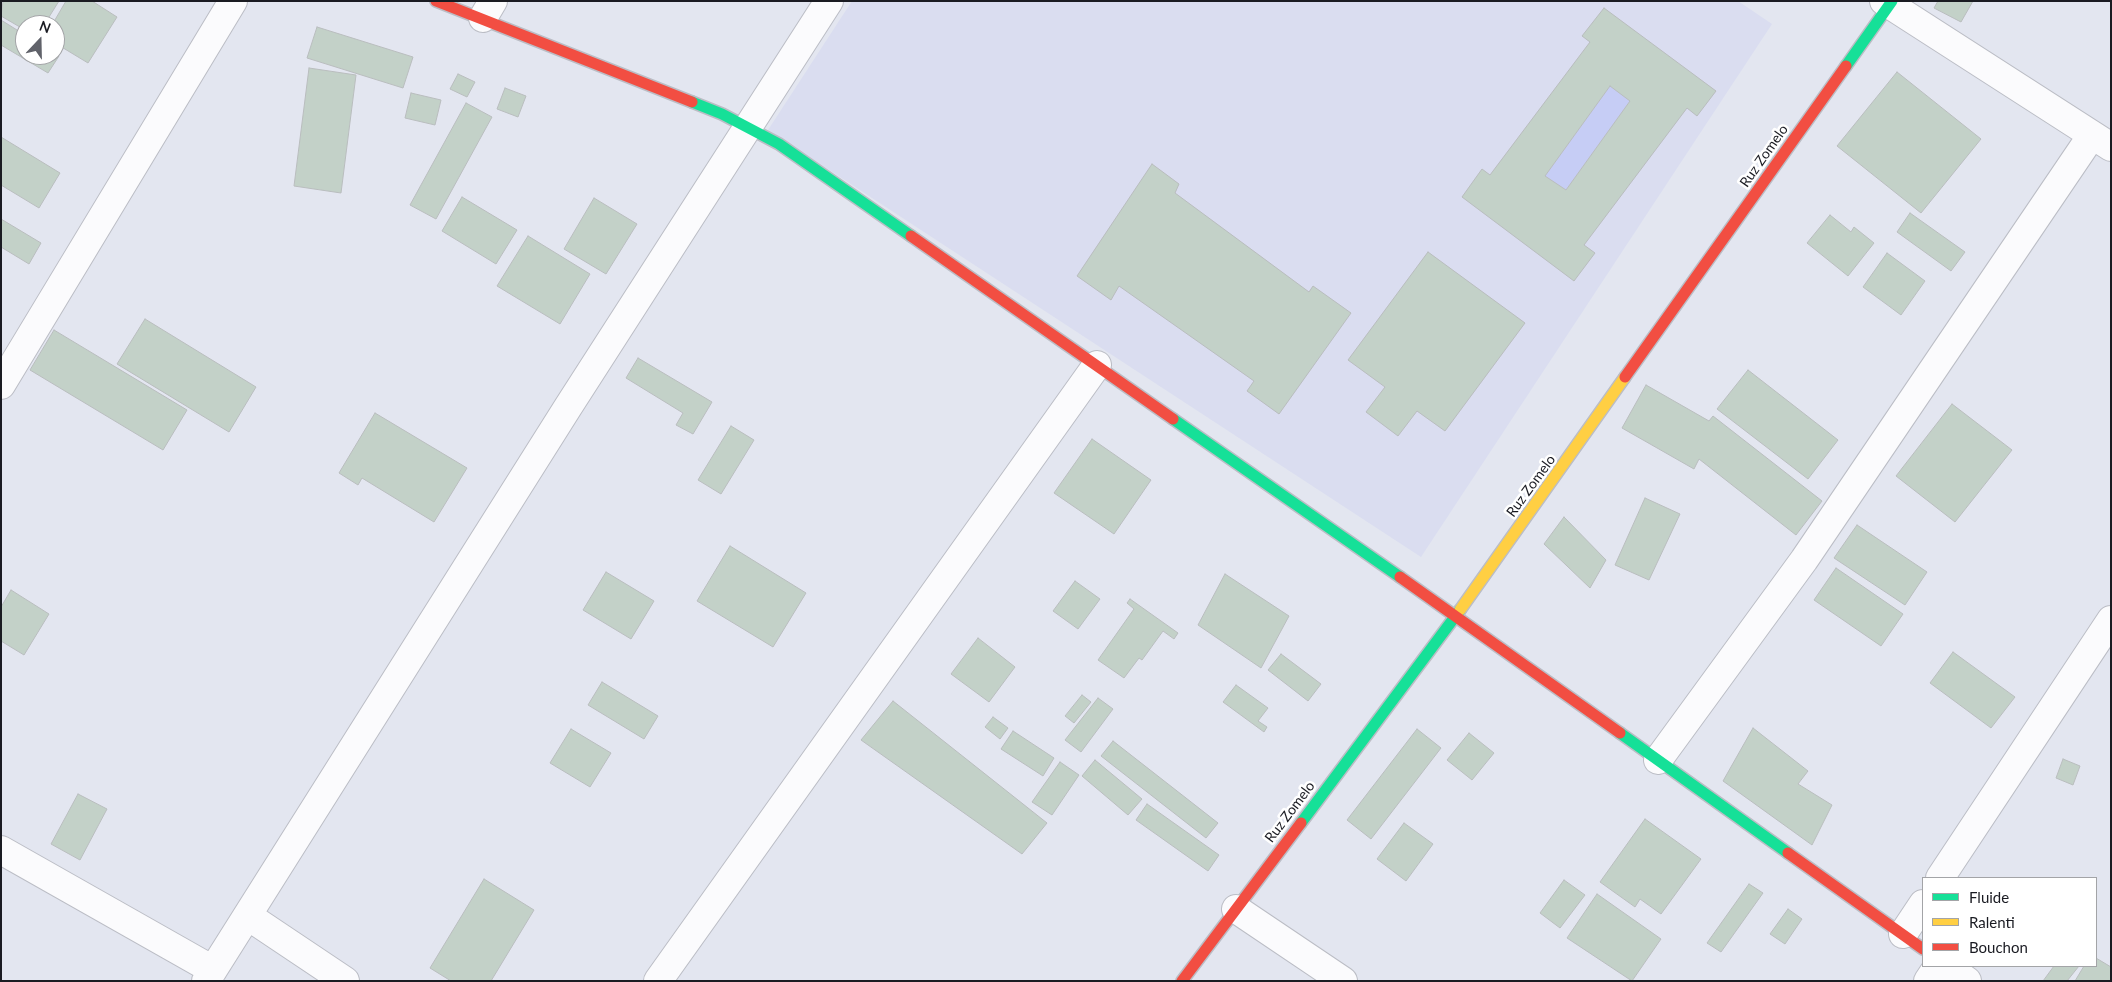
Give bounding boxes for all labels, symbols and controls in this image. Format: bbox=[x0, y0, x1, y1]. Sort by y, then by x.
north arrow bbox=[15, 15, 65, 65]
text: N bbox=[37, 17, 53, 36]
street label: Ruz Zomelo bbox=[1736, 122, 1792, 190]
street label: Ruz Zomelo bbox=[1503, 452, 1559, 520]
street label: Ruz Zomelo bbox=[1262, 778, 1318, 846]
legend bbox=[1922, 877, 2097, 967]
text: Fluide bbox=[1969, 888, 2009, 906]
text: Ralenti bbox=[1969, 913, 2015, 931]
text: Bouchon bbox=[1969, 938, 2028, 956]

